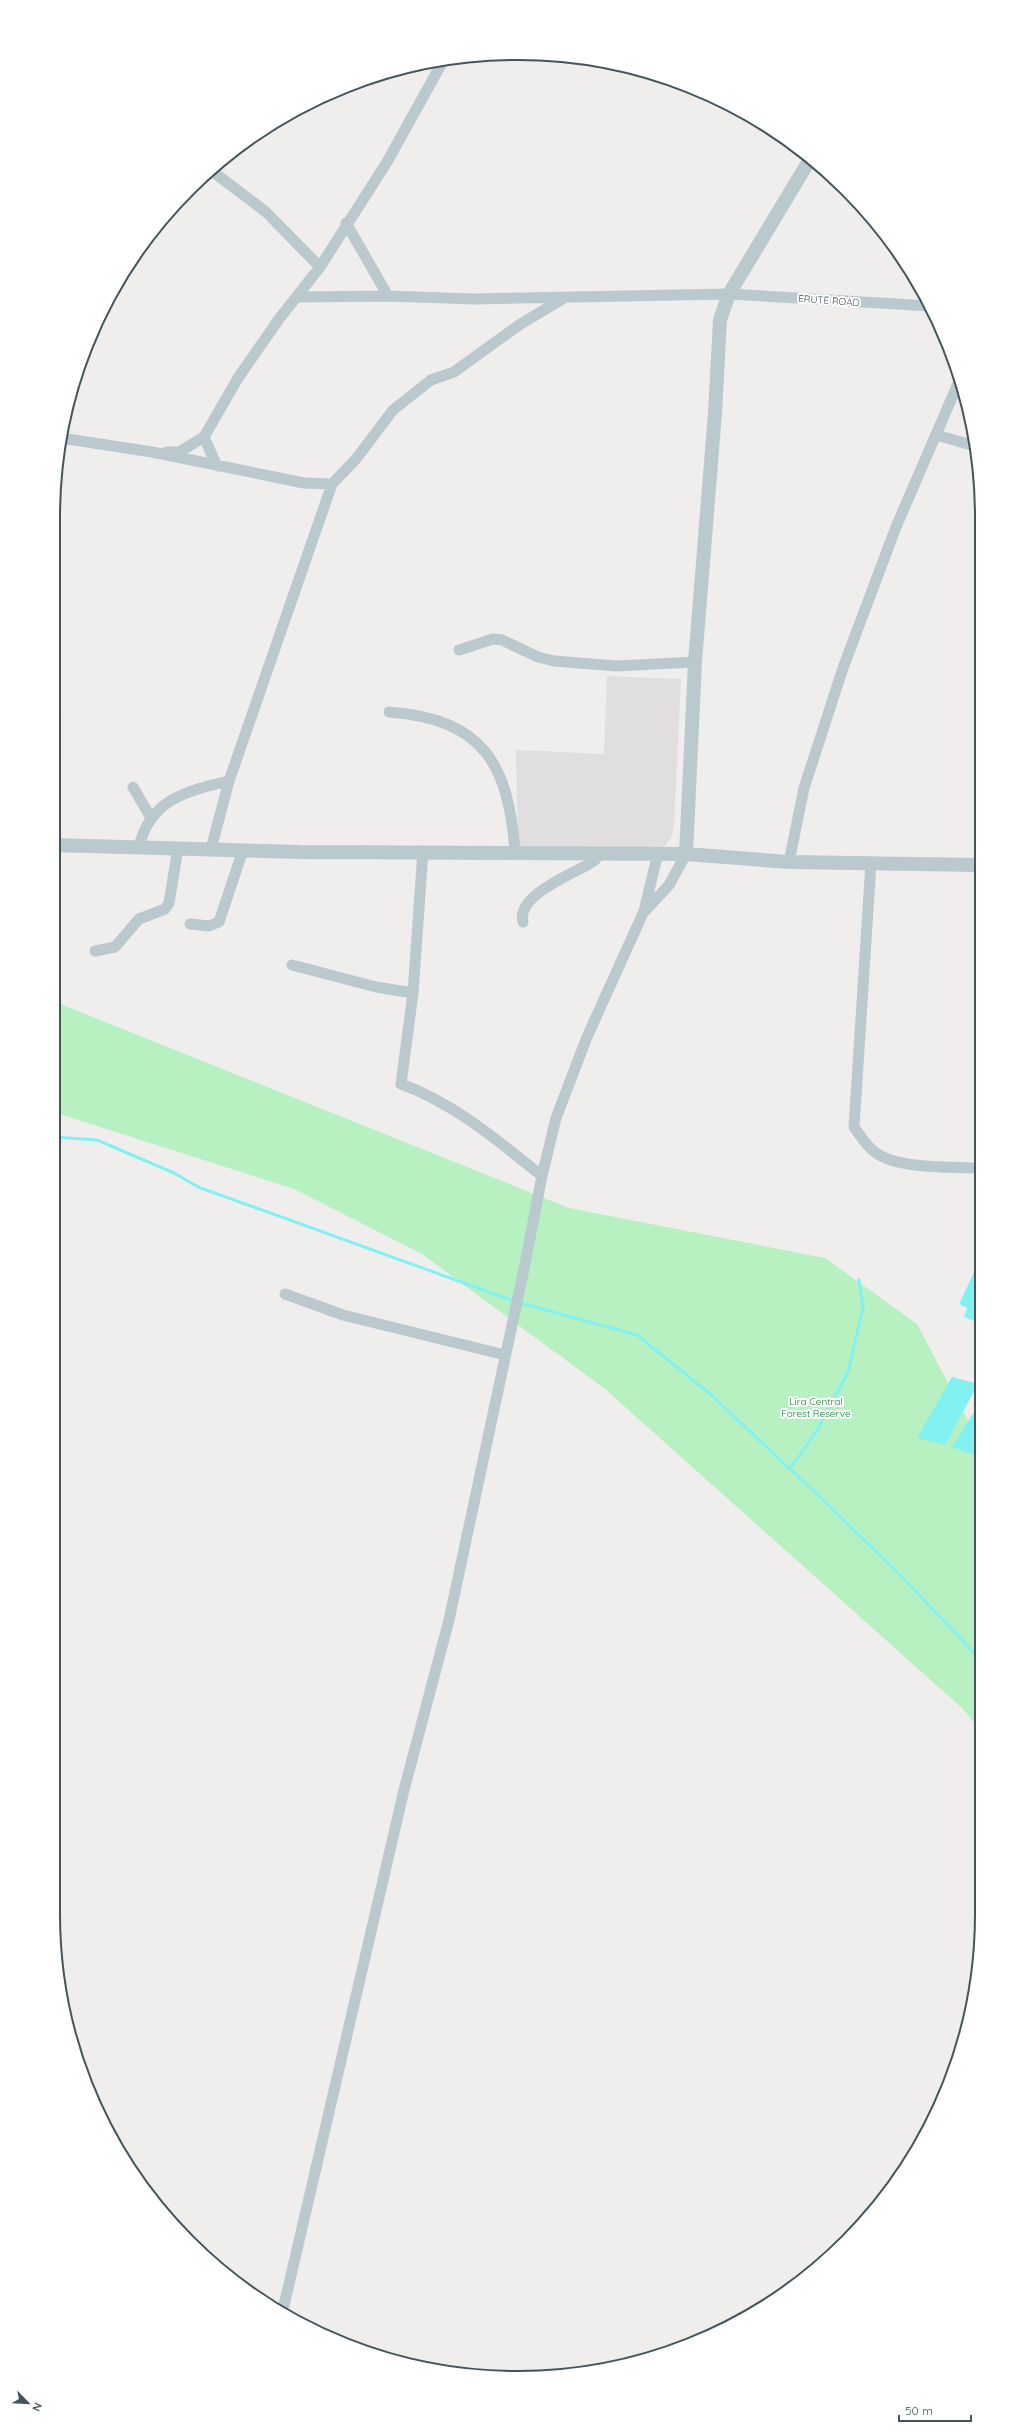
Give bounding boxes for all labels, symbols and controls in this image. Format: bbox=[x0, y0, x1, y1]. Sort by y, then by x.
street label: ERUTE ROAD bbox=[798, 292, 860, 309]
park label: Lira Central Forest Reserve bbox=[781, 1395, 851, 1420]
north arrow bbox=[8, 2383, 48, 2423]
scale bar bbox=[899, 2397, 971, 2423]
text: N bbox=[29, 2401, 45, 2414]
text: 50 m bbox=[905, 2403, 933, 2418]

